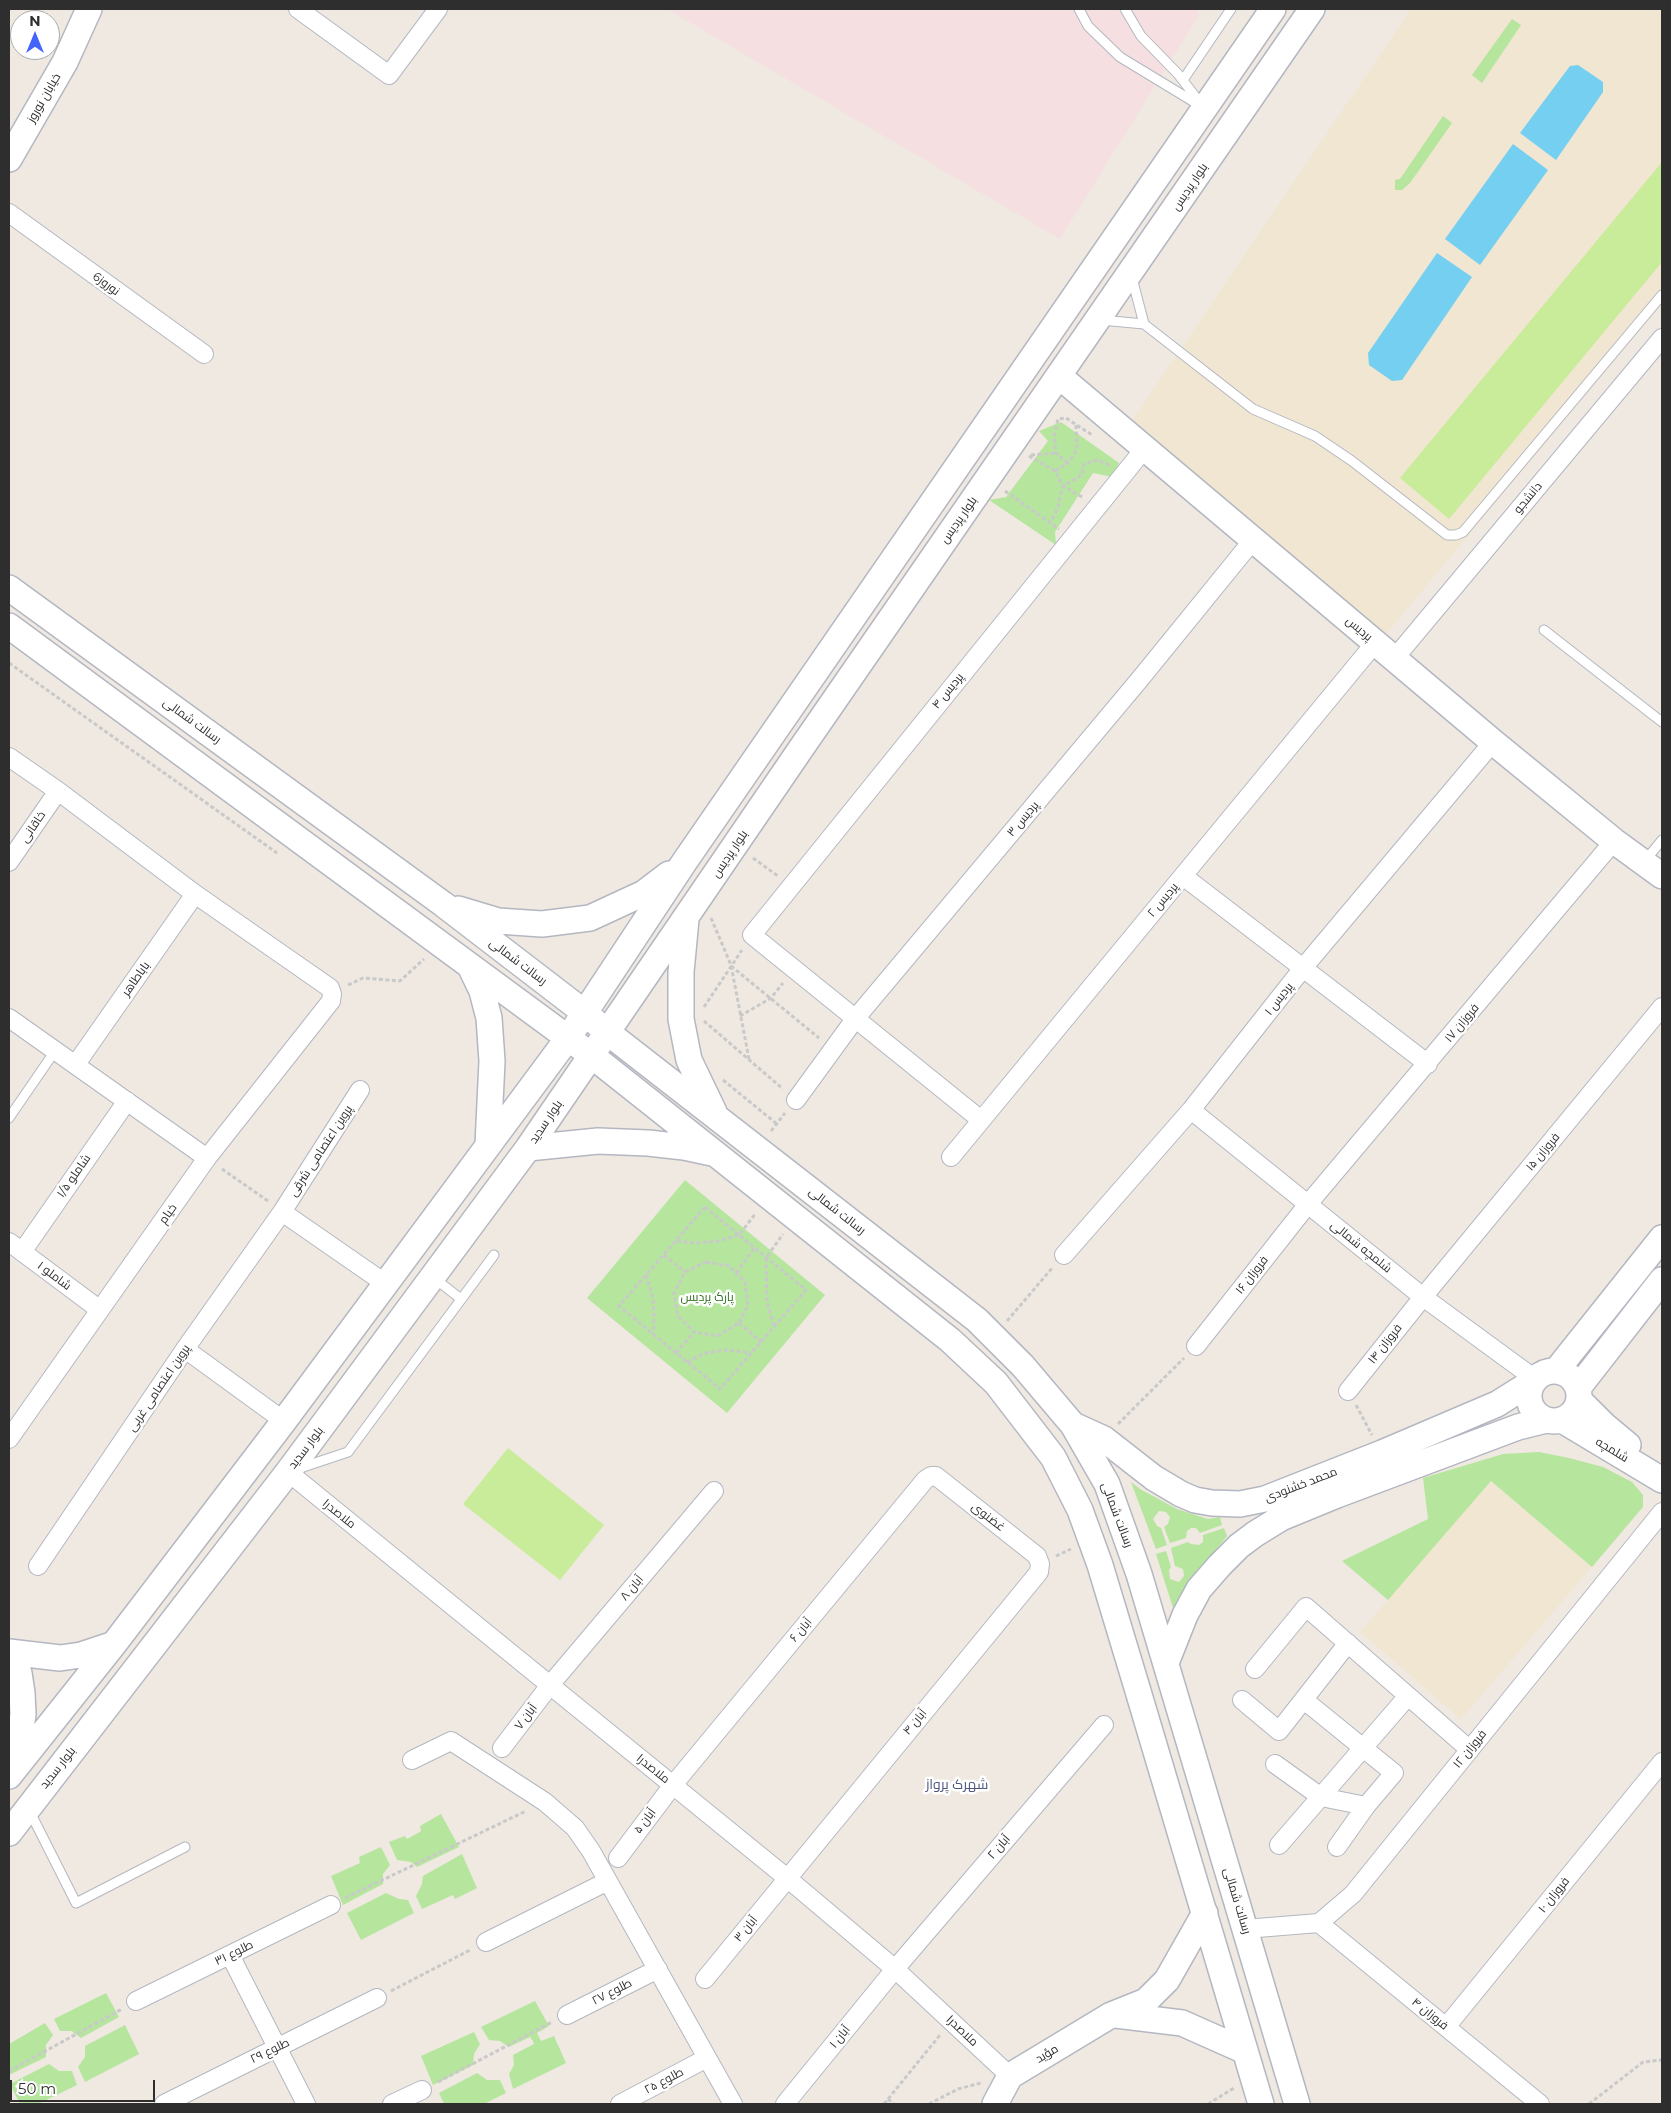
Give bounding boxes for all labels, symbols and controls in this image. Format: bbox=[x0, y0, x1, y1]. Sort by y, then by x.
north arrow bbox=[10, 10, 60, 60]
text: N bbox=[29, 12, 41, 30]
street label: خیابان نوروز bbox=[24, 71, 64, 125]
street label: بلوار پردیس bbox=[1169, 161, 1211, 213]
street label: نوروز6 bbox=[90, 269, 122, 299]
street label: دانشجو bbox=[1511, 479, 1545, 517]
street label: بلوار پردیس bbox=[938, 494, 980, 546]
street label: پردیس bbox=[1343, 614, 1375, 644]
street label: پردیس ۴ bbox=[929, 670, 967, 712]
street label: رسالت شمالی bbox=[160, 695, 224, 747]
street label: پردیس ۳ bbox=[1004, 798, 1042, 840]
street label: خاقانی bbox=[17, 809, 49, 845]
street label: بلوار پردیس bbox=[709, 828, 751, 880]
street label: پردیس ۲ bbox=[1145, 880, 1181, 920]
street label: رسالت شمالی bbox=[486, 936, 550, 988]
street label: باباطاهر bbox=[119, 959, 153, 999]
street label: پردیس ۱ bbox=[1262, 980, 1296, 1018]
street label: فروزان ۱۷ bbox=[1442, 1001, 1482, 1045]
street label: بلوار سدید bbox=[526, 1098, 566, 1146]
street label: پروین اعتصامی شرقی bbox=[286, 1103, 356, 1199]
street label: فروزان ۱۵ bbox=[1523, 1130, 1563, 1174]
street label: شاملو ۱/۵ bbox=[54, 1152, 94, 1200]
street label: رسالت شمالی bbox=[806, 1184, 868, 1238]
street label: خیام bbox=[156, 1201, 180, 1227]
street label: شلمچه شمالی bbox=[1328, 1218, 1394, 1276]
street label: فروزان ۱۶ bbox=[1233, 1253, 1271, 1297]
street label: شاملو ۱ bbox=[34, 1259, 74, 1293]
park label: پارک پردیس bbox=[680, 1290, 734, 1304]
street label: فروزان ۱۴ bbox=[1365, 1321, 1405, 1367]
street label: پروین اعتصامی غربی bbox=[125, 1342, 193, 1434]
street label: بلوار سدید bbox=[285, 1424, 327, 1472]
street label: شلمچه bbox=[1593, 1435, 1631, 1465]
street label: محمد خشنودی bbox=[1263, 1465, 1339, 1505]
street label: رسالت شمالی bbox=[1098, 1481, 1136, 1549]
street label: ملاصدرا bbox=[320, 1496, 358, 1532]
street label: غضنوی bbox=[968, 1499, 1008, 1535]
street label: آبان ۸ bbox=[617, 1572, 647, 1604]
street label: آبان ۶ bbox=[787, 1615, 815, 1645]
street label: آبان ۷ bbox=[512, 1701, 540, 1733]
street label: آبان ۴ bbox=[900, 1706, 930, 1738]
street label: فروزان ۱۲ bbox=[1450, 1727, 1490, 1771]
street label: بلوار سدید bbox=[37, 1744, 79, 1792]
street label: ملاصدرا bbox=[634, 1751, 672, 1787]
district label: شهرک پرواز bbox=[926, 1777, 988, 1793]
street label: آبان ۵ bbox=[631, 1806, 659, 1836]
street label: آبان ۲ bbox=[985, 1832, 1013, 1862]
street label: رسالت شمالی bbox=[1220, 1866, 1254, 1936]
street label: فروزان ۱۰ bbox=[1535, 1874, 1573, 1916]
street label: آبان ۳ bbox=[731, 1913, 761, 1945]
street label: طلوع ۳۱ bbox=[212, 1938, 256, 1968]
street label: طلوع ۲۷ bbox=[590, 1976, 634, 2008]
street label: فروزان ۴ bbox=[1409, 1995, 1451, 2033]
street label: ملاصدرا bbox=[943, 2013, 981, 2049]
street label: آبان ۱ bbox=[827, 2023, 853, 2051]
street label: طلوع ۲۹ bbox=[248, 2035, 292, 2067]
street label: مؤید bbox=[1033, 2042, 1061, 2066]
street label: طلوع ۲۵ bbox=[642, 2065, 686, 2097]
scale bar bbox=[12, 2070, 158, 2102]
text: 50 m bbox=[18, 2079, 56, 2098]

